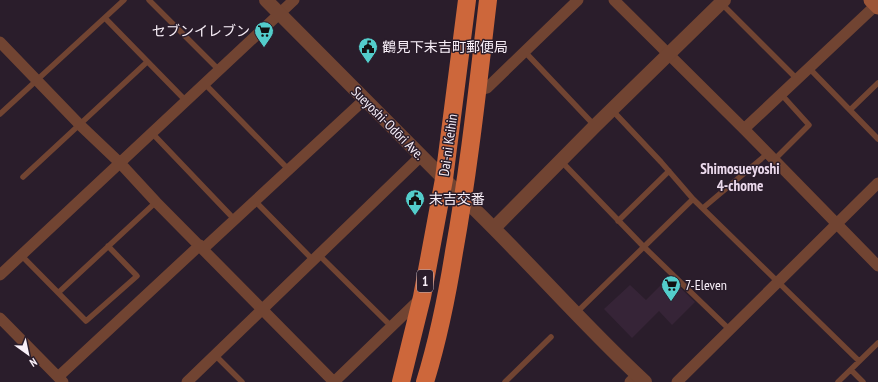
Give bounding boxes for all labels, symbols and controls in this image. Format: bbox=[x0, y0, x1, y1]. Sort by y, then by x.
supermarket icon: セブンイレブン bbox=[253, 20, 275, 48]
place label: セブンイレブン bbox=[152, 22, 250, 40]
public building icon: 鶴見下末吉町郵便局 bbox=[357, 36, 379, 64]
place label: 鶴見下末吉町郵便局 bbox=[382, 38, 508, 56]
street label: Sueyoshi-Odōri Ave. bbox=[348, 83, 428, 163]
street label: Dai-ni Keihin bbox=[435, 113, 461, 177]
district label: Shimosueyoshi 4-chome bbox=[700, 159, 780, 195]
public building icon: 末吉交番 bbox=[404, 188, 426, 216]
place label: 末吉交番 bbox=[429, 190, 485, 208]
road number: 1 bbox=[417, 270, 433, 292]
supermarket icon: 7-Eleven bbox=[660, 274, 682, 302]
place label: 7-Eleven bbox=[685, 276, 727, 294]
north arrow bbox=[8, 334, 48, 374]
text: N bbox=[27, 355, 40, 370]

